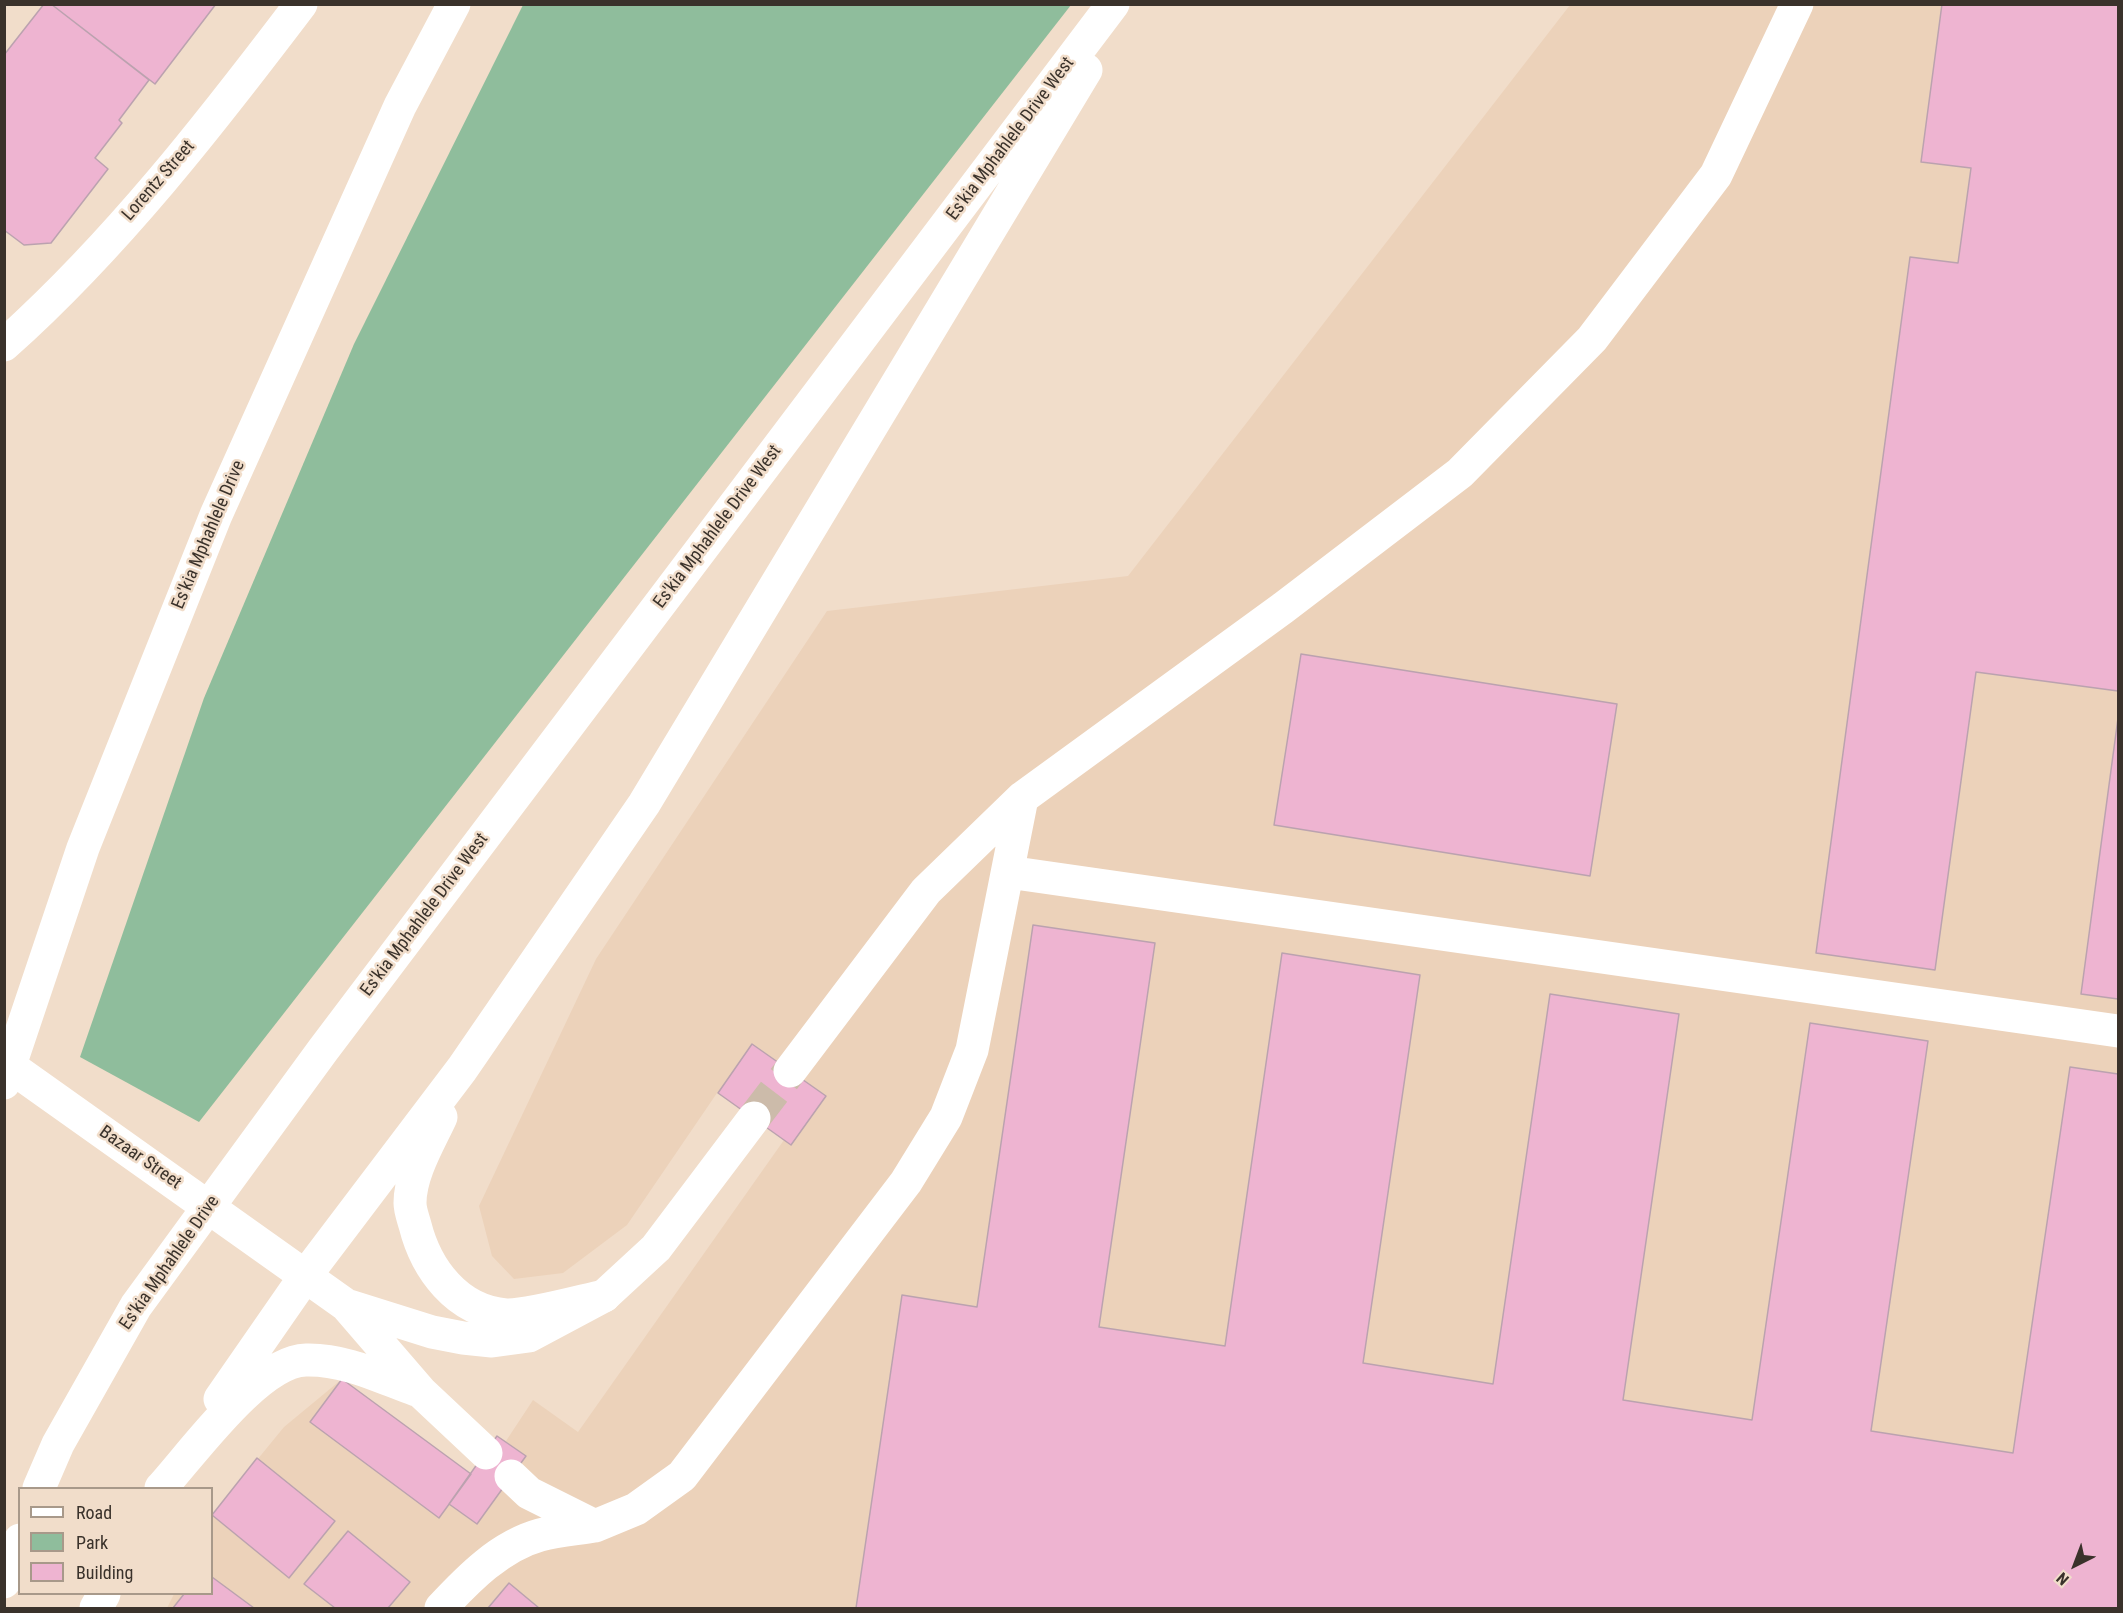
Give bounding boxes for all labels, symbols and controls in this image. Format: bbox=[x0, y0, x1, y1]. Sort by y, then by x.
street label: Es'kia Mphahlele Drive West bbox=[943, 53, 1079, 225]
street label: Lorentz Street bbox=[118, 136, 200, 226]
street label: Es'kia Mphahlele Drive West bbox=[650, 441, 786, 613]
street label: Es'kia Mphahlele Drive bbox=[168, 458, 250, 612]
street label: Es'kia Mphahlele Drive West bbox=[357, 829, 493, 1001]
street label: Bazaar Street bbox=[95, 1122, 185, 1194]
street label: Es'kia Mphahlele Drive bbox=[116, 1192, 224, 1334]
legend bbox=[18, 1487, 213, 1595]
text: Road bbox=[76, 1502, 112, 1523]
text: Park bbox=[76, 1532, 108, 1553]
north arrow bbox=[2045, 1535, 2105, 1595]
text: Building bbox=[76, 1562, 133, 1583]
text: N bbox=[2053, 1568, 2073, 1589]

